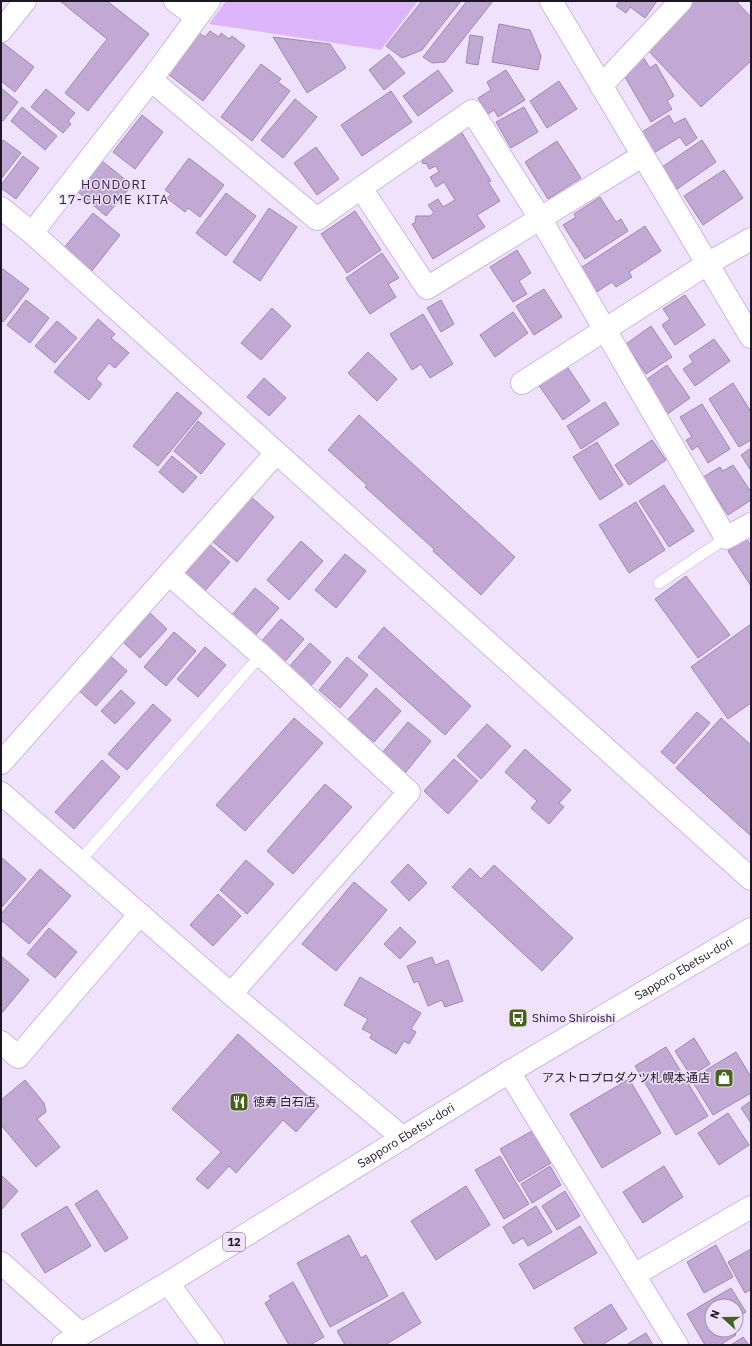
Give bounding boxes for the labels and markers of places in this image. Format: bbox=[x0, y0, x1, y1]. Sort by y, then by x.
bus stop icon: Shimo Shiroishi bbox=[507, 1007, 529, 1029]
place label: Shimo Shiroishi bbox=[532, 1010, 615, 1025]
shop icon: アストロプロダクツ札幌本通店 bbox=[713, 1067, 735, 1089]
place label: アストロプロダクツ札幌本通店 bbox=[542, 1070, 710, 1085]
restaurant icon: 徳寿 白石店 bbox=[228, 1091, 250, 1113]
place label: 徳寿 白石店 bbox=[253, 1094, 316, 1109]

